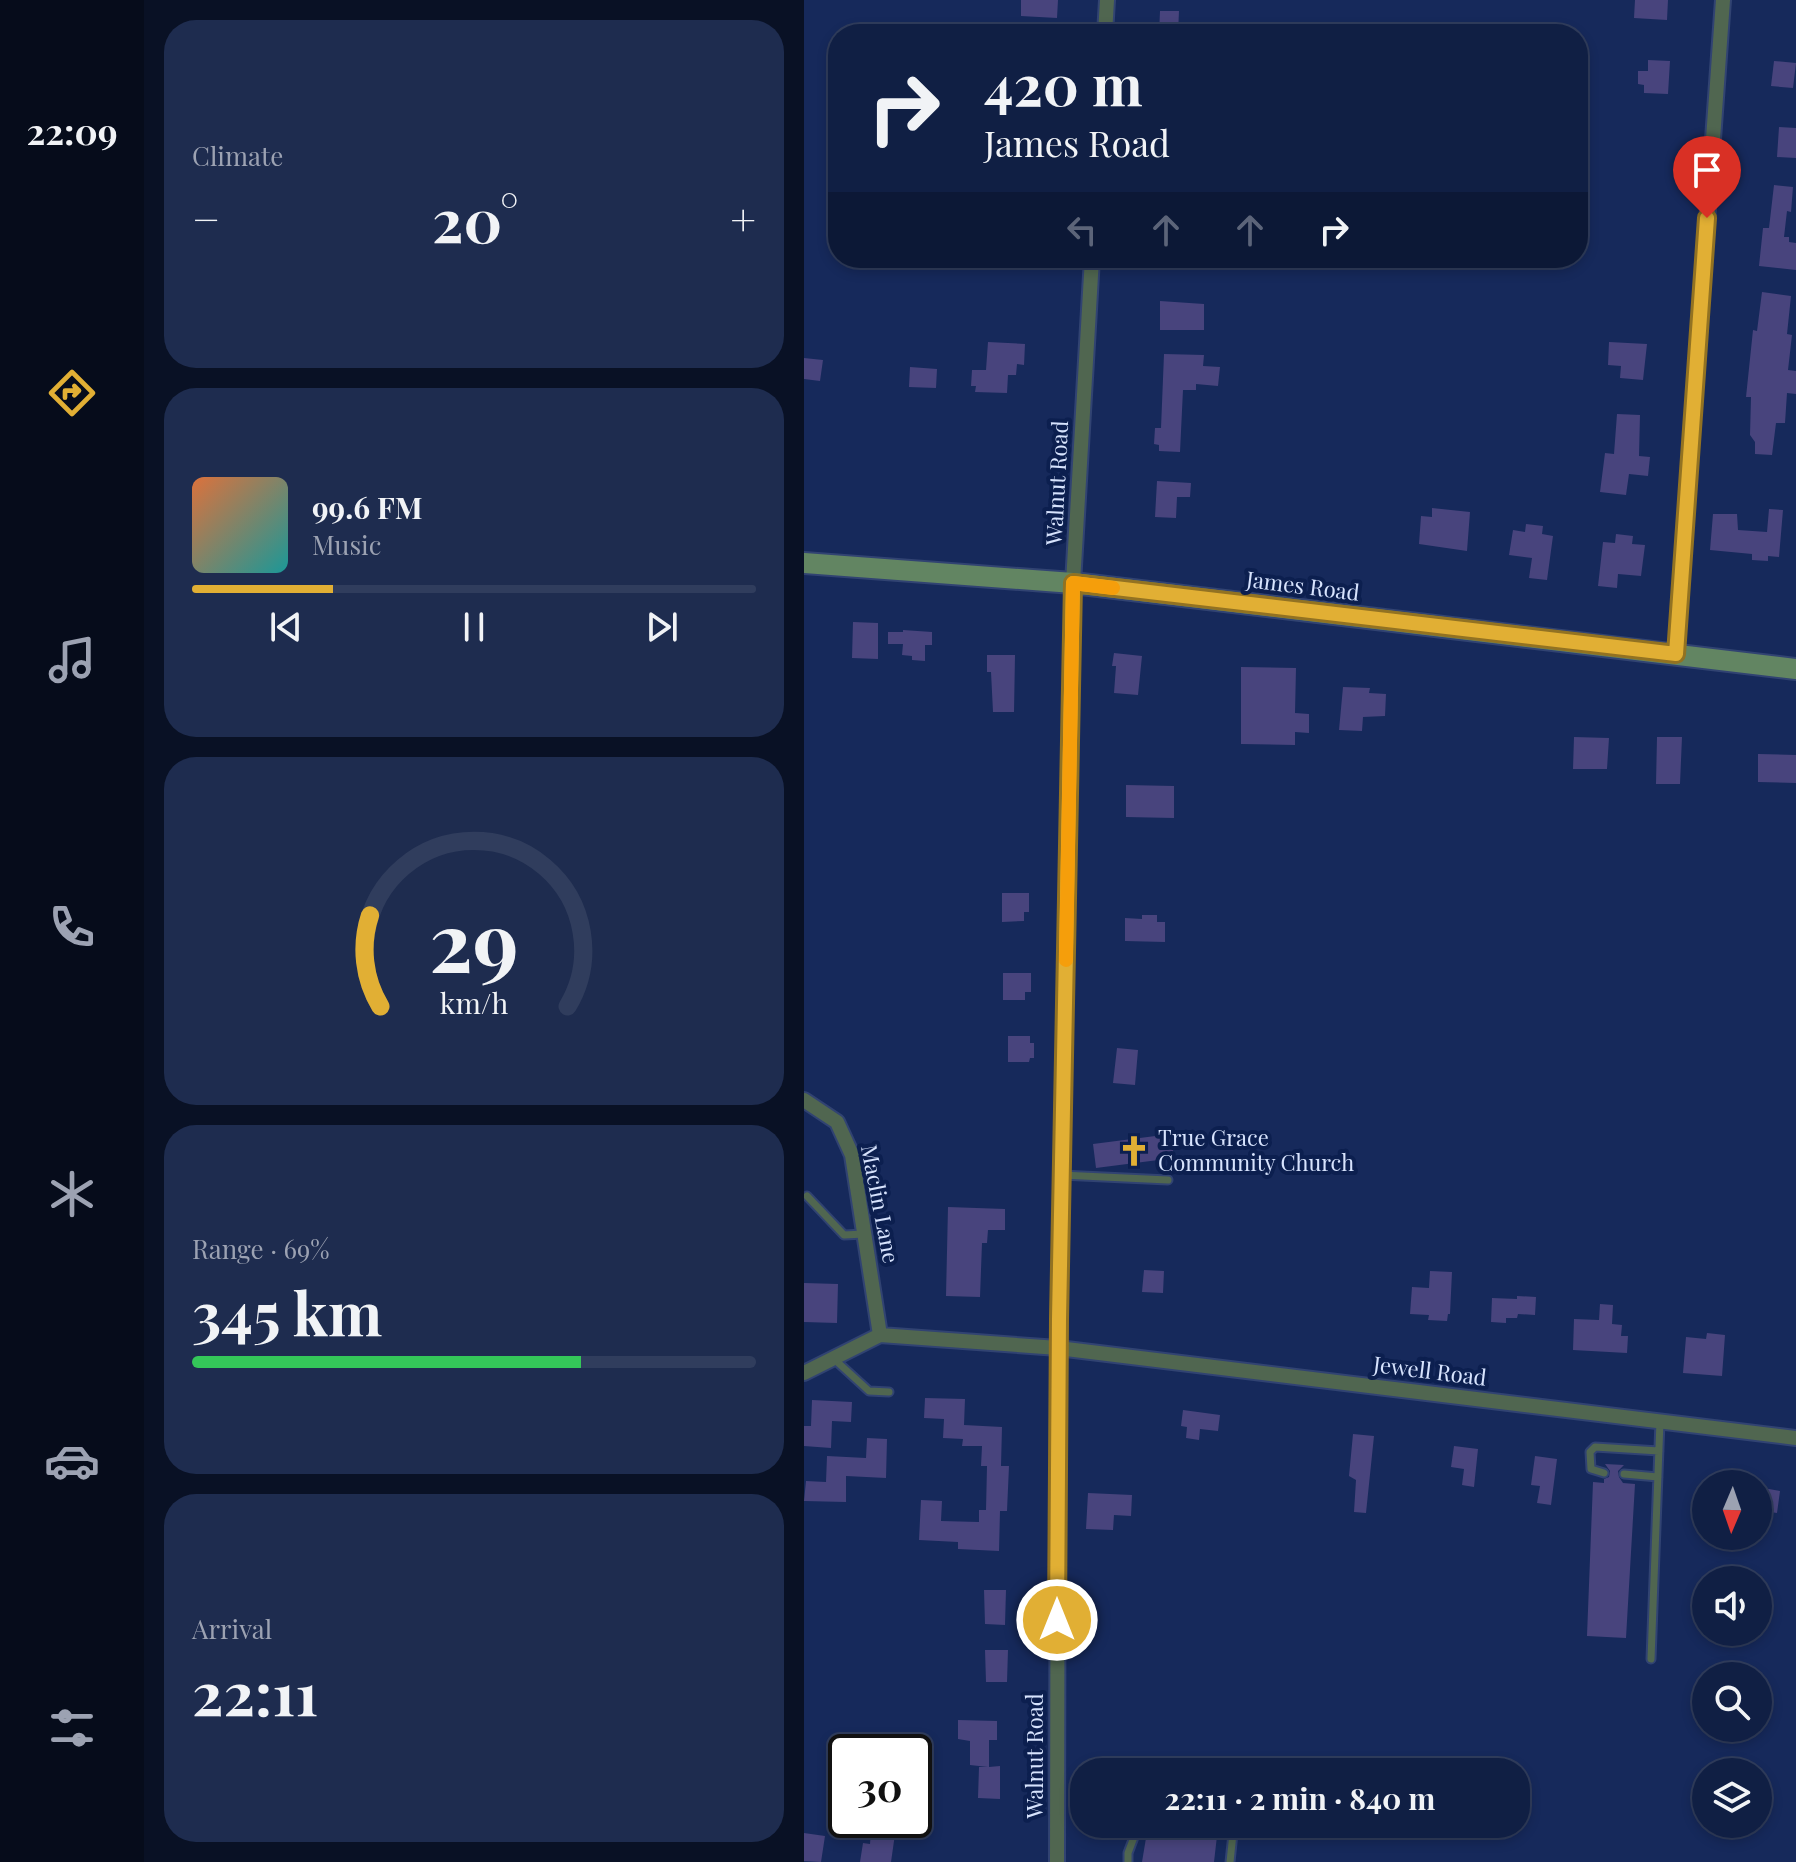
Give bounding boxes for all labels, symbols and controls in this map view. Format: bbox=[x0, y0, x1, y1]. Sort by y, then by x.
text: 420 m bbox=[984, 46, 1143, 121]
icon: right bbox=[852, 56, 956, 160]
text: 22:09 bbox=[26, 106, 118, 154]
text: James Road bbox=[984, 118, 1170, 166]
pin bbox=[1673, 136, 1741, 218]
text: Climate bbox=[192, 138, 283, 173]
icon: arrive bbox=[1685, 148, 1729, 192]
text: 20° bbox=[432, 178, 519, 258]
text: − bbox=[192, 188, 220, 247]
text: + bbox=[730, 188, 756, 247]
icon: left bbox=[1060, 208, 1104, 252]
icon: ahead bbox=[1144, 208, 1188, 252]
icon: ahead bbox=[1228, 208, 1272, 252]
icon: right bbox=[1312, 208, 1356, 252]
icon: directions bbox=[44, 365, 100, 421]
street label: Walnut Road bbox=[1038, 420, 1074, 547]
text: 99.6 FM bbox=[312, 487, 423, 527]
text: Music bbox=[312, 527, 381, 562]
street label: James Road bbox=[1244, 563, 1362, 607]
icon: previous bbox=[264, 605, 308, 649]
icon: pause bbox=[452, 605, 496, 649]
icon: next bbox=[640, 605, 684, 649]
icon: music bbox=[44, 632, 100, 688]
text: 29 bbox=[429, 883, 519, 994]
icon: phone bbox=[44, 899, 100, 955]
text: km/h bbox=[440, 983, 508, 1021]
place label: True Grace Community Church bbox=[1158, 1122, 1354, 1177]
church icon: True Grace Community Church bbox=[1117, 1134, 1151, 1168]
street label: Maclin Lane bbox=[855, 1142, 907, 1266]
icon: climate bbox=[44, 1166, 100, 1222]
text: Range · 69% bbox=[192, 1231, 329, 1266]
text: 345 km bbox=[192, 1271, 382, 1351]
street label: Jewell Road bbox=[1371, 1348, 1489, 1392]
icon: car bbox=[44, 1433, 100, 1489]
north arrow bbox=[1692, 1470, 1772, 1550]
map controls bbox=[1692, 1470, 1772, 1838]
button: sound bbox=[1692, 1566, 1772, 1646]
position arrow bbox=[1015, 1578, 1099, 1662]
text: Arrival bbox=[192, 1611, 272, 1646]
text: 22:11 bbox=[192, 1651, 318, 1731]
button: search bbox=[1692, 1662, 1772, 1742]
street label: Walnut Road bbox=[1019, 1693, 1049, 1819]
icon: filters bbox=[44, 1700, 100, 1756]
speed limit sign: 30 bbox=[828, 1734, 932, 1838]
button: layers bbox=[1692, 1758, 1772, 1838]
text: 22:11 · 2 min · 840 m bbox=[1164, 1778, 1436, 1818]

